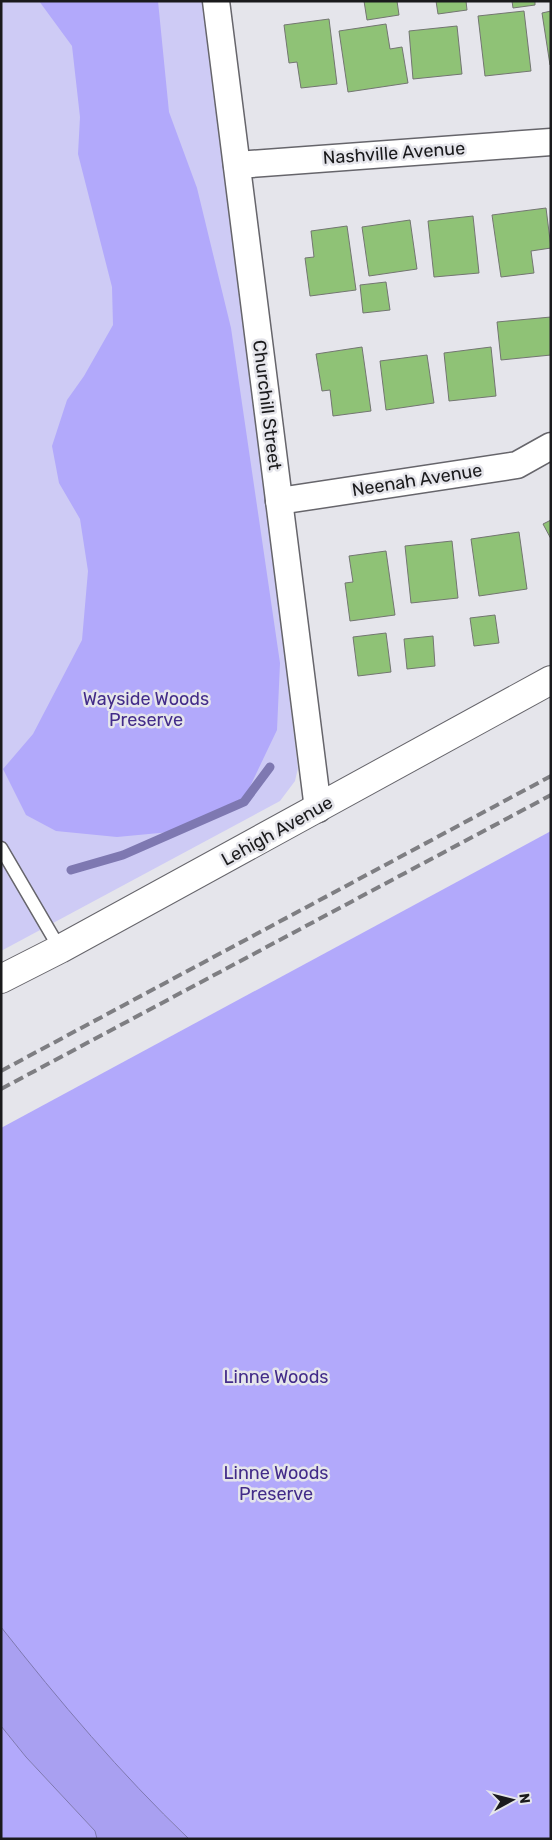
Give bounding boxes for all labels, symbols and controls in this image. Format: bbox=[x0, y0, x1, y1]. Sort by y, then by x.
street label: Nashville Avenue bbox=[322, 137, 466, 169]
street label: Churchill Street bbox=[248, 339, 286, 471]
street label: Neenah Avenue bbox=[350, 459, 484, 501]
park label: Wayside Woods Preserve bbox=[83, 688, 209, 731]
street label: Lehigh Avenue bbox=[217, 791, 337, 871]
park label: Linne Woods bbox=[223, 1366, 329, 1388]
park label: Linne Woods Preserve bbox=[223, 1462, 329, 1505]
north arrow bbox=[487, 1775, 537, 1825]
text: N bbox=[515, 1792, 533, 1805]

